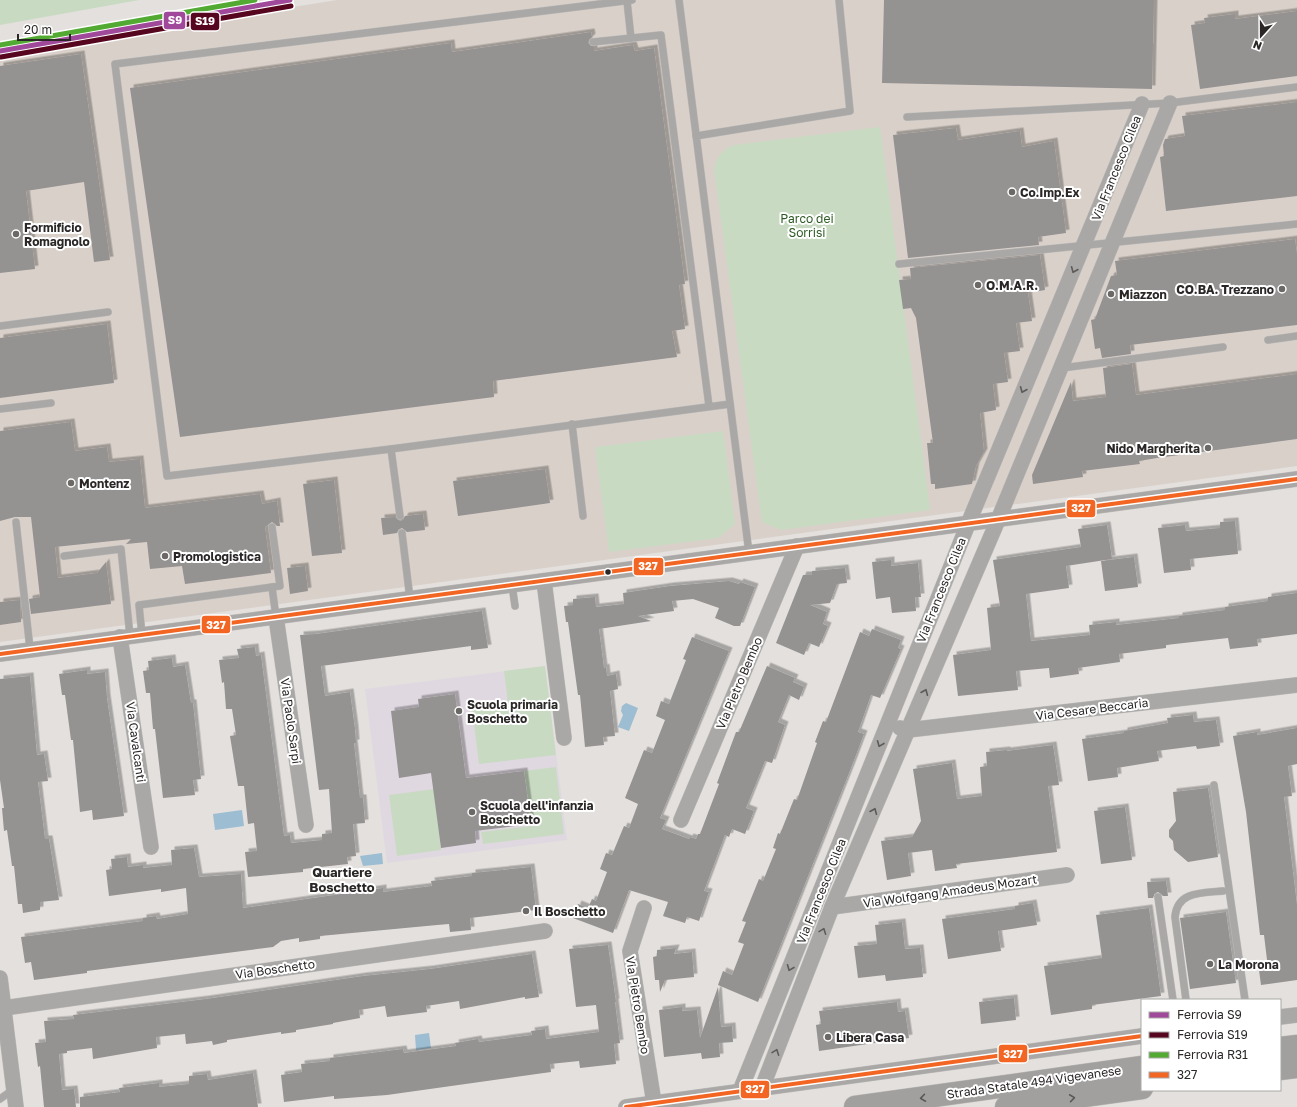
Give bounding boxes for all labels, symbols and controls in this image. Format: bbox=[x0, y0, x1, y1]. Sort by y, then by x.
line badge: S9 bbox=[163, 11, 186, 30]
line badge: S19 bbox=[190, 12, 220, 31]
text: S9 bbox=[168, 13, 182, 26]
text: S19 bbox=[195, 14, 215, 27]
scale bar bbox=[18, 16, 70, 42]
north arrow bbox=[1241, 16, 1281, 56]
text: 20 m bbox=[24, 22, 52, 37]
text: N bbox=[1251, 38, 1263, 53]
street label: Via Francesco Cilea bbox=[1088, 113, 1144, 223]
place label: Co.Imp.Ex bbox=[1020, 185, 1079, 200]
marker: Co.Imp.Ex bbox=[1007, 187, 1017, 197]
park label: Parco dei Sorrisi bbox=[780, 211, 834, 240]
place label: Formificio Romagnolo bbox=[24, 220, 90, 249]
marker: Formificio Romagnolo bbox=[11, 229, 21, 239]
one-way arrow bbox=[1070, 266, 1078, 273]
place label: O.M.A.R. bbox=[986, 278, 1038, 293]
marker: O.M.A.R. bbox=[973, 280, 983, 290]
place label: CO.BA. Trezzano bbox=[1176, 282, 1274, 297]
marker: CO.BA. Trezzano bbox=[1277, 284, 1287, 294]
place label: Miazzon bbox=[1119, 287, 1167, 302]
marker: Miazzon bbox=[1106, 289, 1116, 299]
one-way arrow bbox=[1020, 386, 1028, 393]
place label: Nido Margherita bbox=[1106, 441, 1200, 456]
marker: Nido Margherita bbox=[1203, 443, 1213, 453]
place label: Montenz bbox=[79, 476, 129, 491]
marker: Montenz bbox=[66, 478, 76, 488]
line badge: 327 bbox=[1066, 499, 1096, 518]
text: 327 bbox=[1071, 501, 1091, 514]
street label: Via Francesco Cilea bbox=[913, 535, 969, 645]
place label: Promologistica bbox=[173, 549, 261, 564]
marker: Promologistica bbox=[160, 551, 170, 561]
line badge: 327 bbox=[633, 557, 664, 576]
text: 327 bbox=[638, 559, 658, 572]
unlabelled marker bbox=[603, 567, 613, 577]
line badge: 327 bbox=[201, 615, 231, 634]
text: 327 bbox=[206, 618, 226, 631]
street label: Via Pietro Bembo bbox=[713, 635, 765, 731]
street label: Via Paolo Sarpi bbox=[278, 677, 304, 765]
one-way arrow bbox=[920, 688, 928, 696]
street label: Via Cesare Beccaria bbox=[1035, 695, 1149, 723]
place label: Scuola primaria Boschetto bbox=[467, 697, 558, 726]
street label: Via Cavalcanti bbox=[123, 701, 149, 783]
marker: Scuola primaria Boschetto bbox=[454, 706, 464, 716]
one-way arrow bbox=[876, 740, 884, 747]
place label: Scuola dell'infanzia Boschetto bbox=[480, 798, 594, 827]
marker: Scuola dell'infanzia Boschetto bbox=[467, 807, 477, 817]
one-way arrow bbox=[869, 808, 877, 815]
street label: Via Francesco Cilea bbox=[793, 836, 849, 946]
district label: Quartiere Boschetto bbox=[309, 864, 375, 895]
street label: Via Wolfgang Amadeus Mozart bbox=[862, 871, 1038, 911]
place label: Il Boschetto bbox=[534, 904, 605, 919]
marker: Il Boschetto bbox=[521, 906, 531, 916]
one-way arrow bbox=[818, 927, 826, 935]
street label: Via Pietro Bembo bbox=[623, 955, 653, 1055]
street label: Via Boschetto bbox=[234, 956, 316, 982]
place label: La Morona bbox=[1218, 957, 1279, 972]
marker: La Morona bbox=[1205, 959, 1215, 969]
one-way arrow bbox=[787, 965, 795, 972]
legend bbox=[1141, 999, 1281, 1091]
text: Ferrovia S9 bbox=[1177, 1007, 1242, 1022]
text: Ferrovia S19 bbox=[1177, 1027, 1248, 1042]
place label: Libera Casa bbox=[836, 1030, 904, 1045]
marker: Libera Casa bbox=[823, 1032, 833, 1042]
line badge: 327 bbox=[998, 1044, 1028, 1063]
text: 327 bbox=[1003, 1047, 1023, 1060]
text: Ferrovia R31 bbox=[1177, 1047, 1248, 1062]
one-way arrow bbox=[771, 1049, 779, 1056]
street label: Strada Statale 494 Vigevanese bbox=[946, 1062, 1122, 1102]
text: 327 bbox=[1177, 1067, 1197, 1082]
line badge: 327 bbox=[740, 1080, 770, 1099]
text: 327 bbox=[745, 1082, 765, 1095]
one-way arrow bbox=[920, 1093, 926, 1102]
one-way arrow bbox=[1069, 1094, 1075, 1103]

